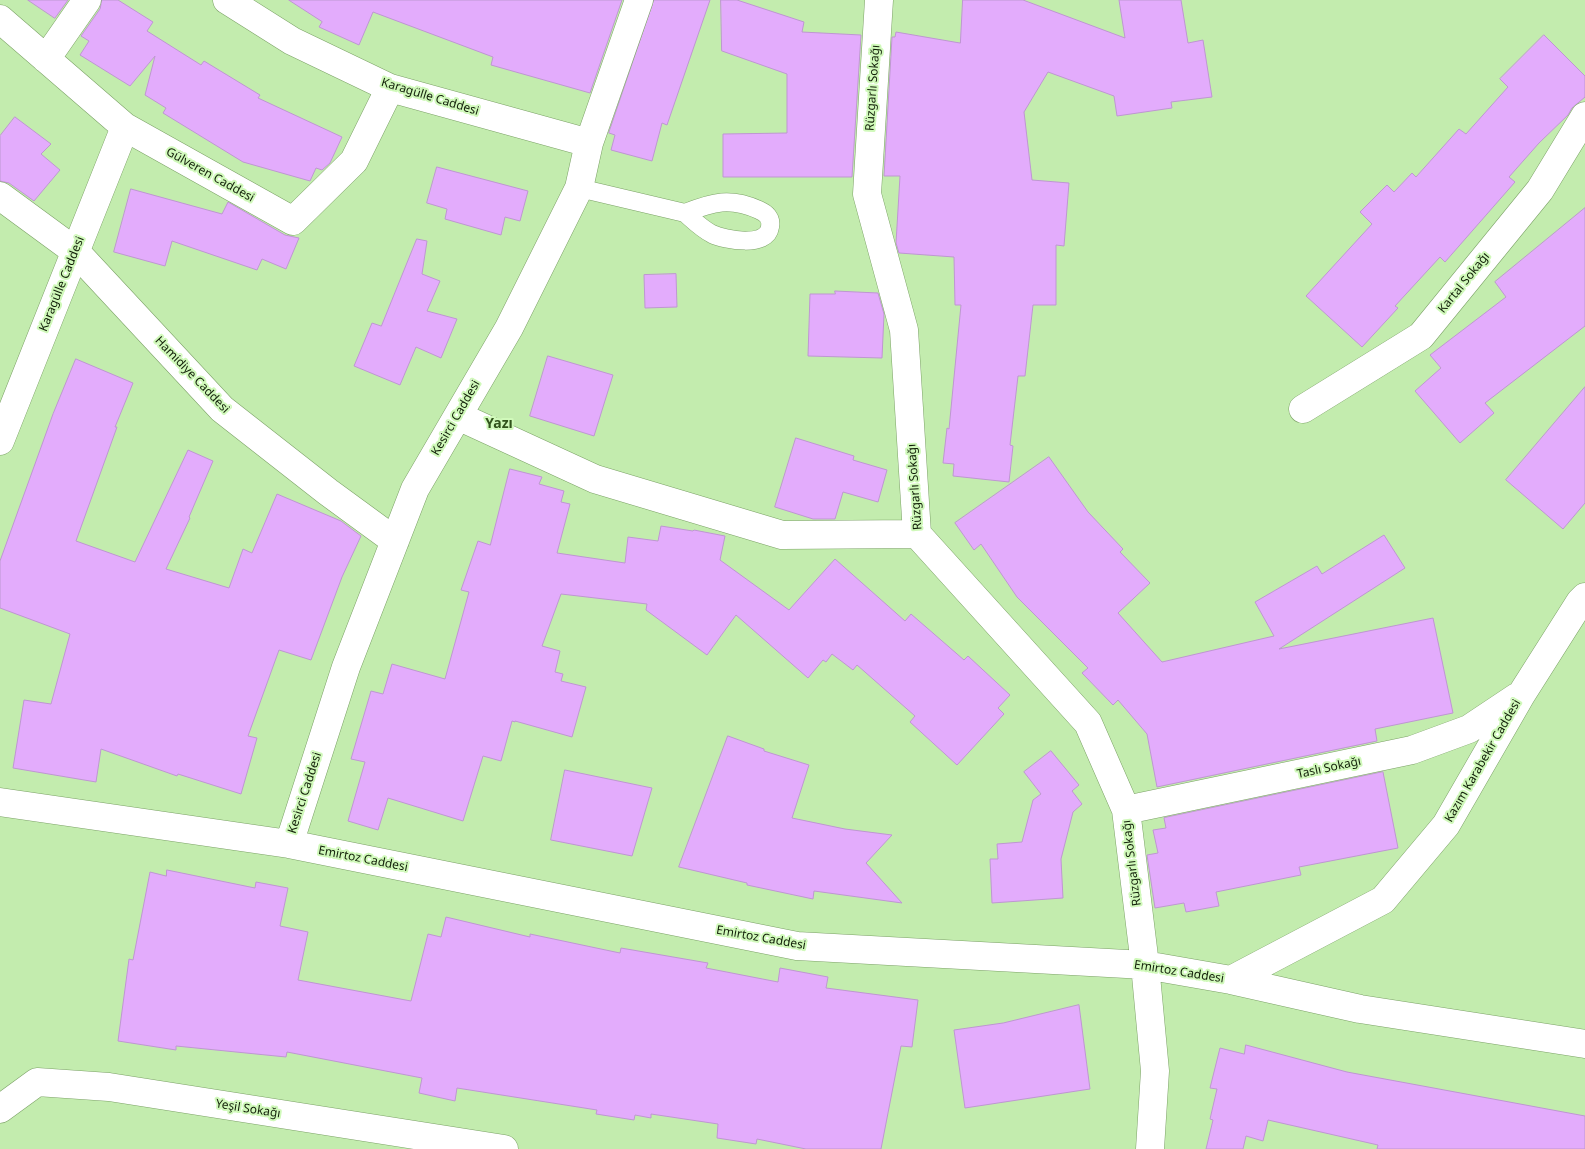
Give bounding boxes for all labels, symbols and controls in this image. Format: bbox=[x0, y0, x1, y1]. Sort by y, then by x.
street label: Rüzgarlı Sokağı bbox=[863, 44, 883, 132]
street label: Karagülle Caddesi bbox=[380, 75, 480, 119]
street label: Gülveren Caddesi bbox=[163, 145, 257, 205]
street label: Karagülle Caddesi bbox=[36, 234, 88, 334]
street label: Kartal Sokağı bbox=[1435, 250, 1493, 316]
street label: Hamidiye Caddesi bbox=[152, 334, 232, 416]
street label: Kesirci Caddesi bbox=[429, 378, 483, 458]
district label: Yazı bbox=[485, 416, 513, 432]
street label: Rüzgarlı Sokağı bbox=[905, 443, 925, 531]
street label: Kazım Karabekir Caddesi bbox=[1442, 697, 1524, 825]
street label: Kesirci Caddesi bbox=[285, 751, 325, 835]
street label: Taslı Sokağı bbox=[1296, 754, 1362, 782]
street label: Rüzgarlı Sokağı bbox=[1120, 819, 1144, 907]
street label: Emirtoz Caddesi bbox=[317, 843, 409, 875]
street label: Emirtoz Caddesi bbox=[715, 923, 807, 953]
street label: Emirtoz Caddesi bbox=[1133, 958, 1225, 986]
street label: Yeşil Sokağı bbox=[215, 1097, 281, 1121]

